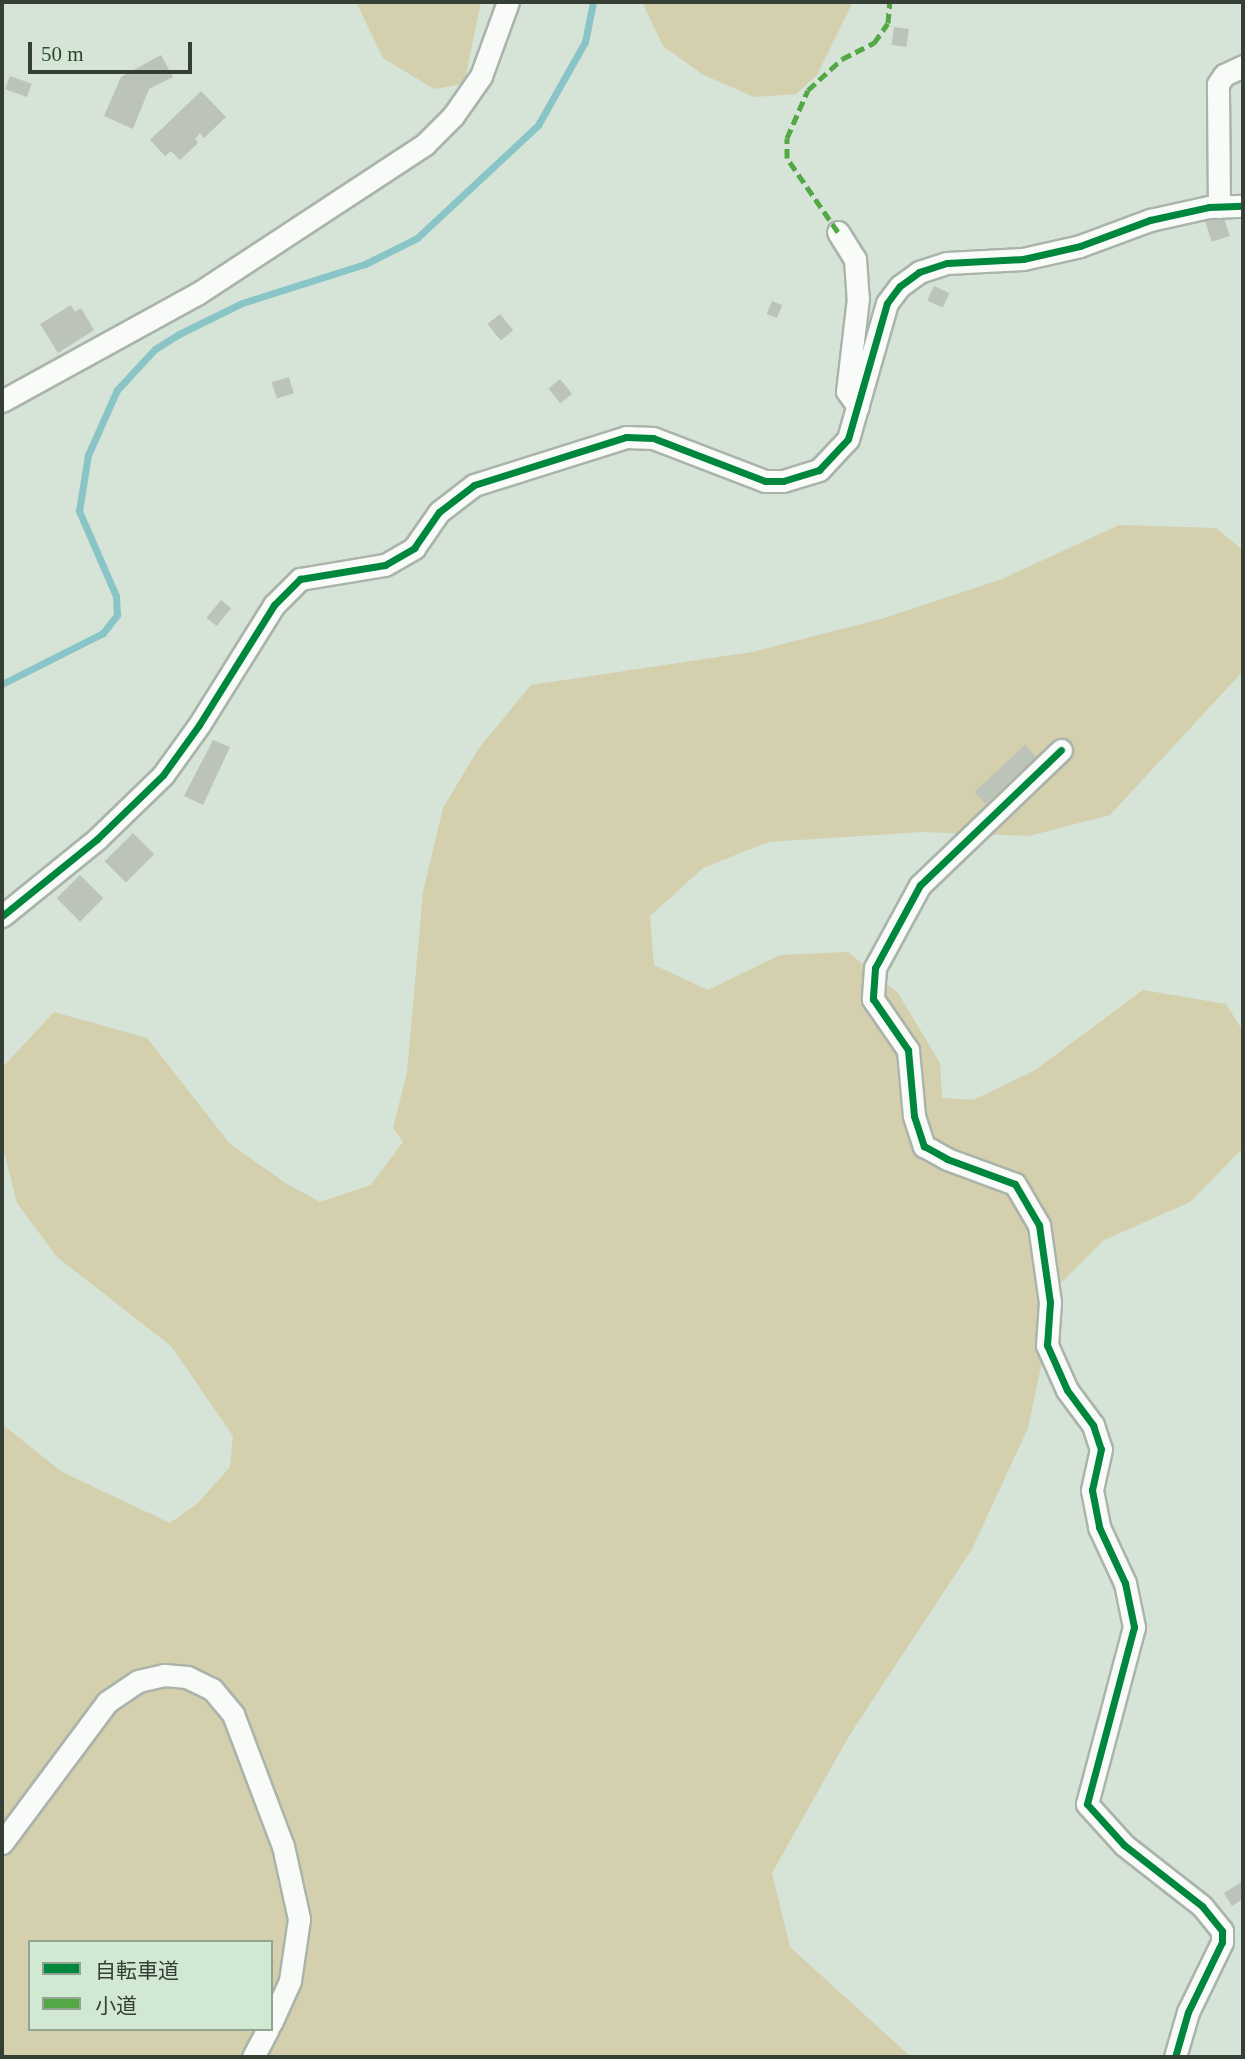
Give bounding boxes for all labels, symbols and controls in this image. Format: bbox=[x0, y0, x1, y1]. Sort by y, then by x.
scale bar bbox=[32, 28, 196, 72]
text: 50 m bbox=[41, 42, 84, 66]
legend bbox=[28, 1940, 273, 2031]
text: 自転車道 bbox=[95, 1959, 179, 1983]
text: 小道 bbox=[95, 1994, 137, 2018]

